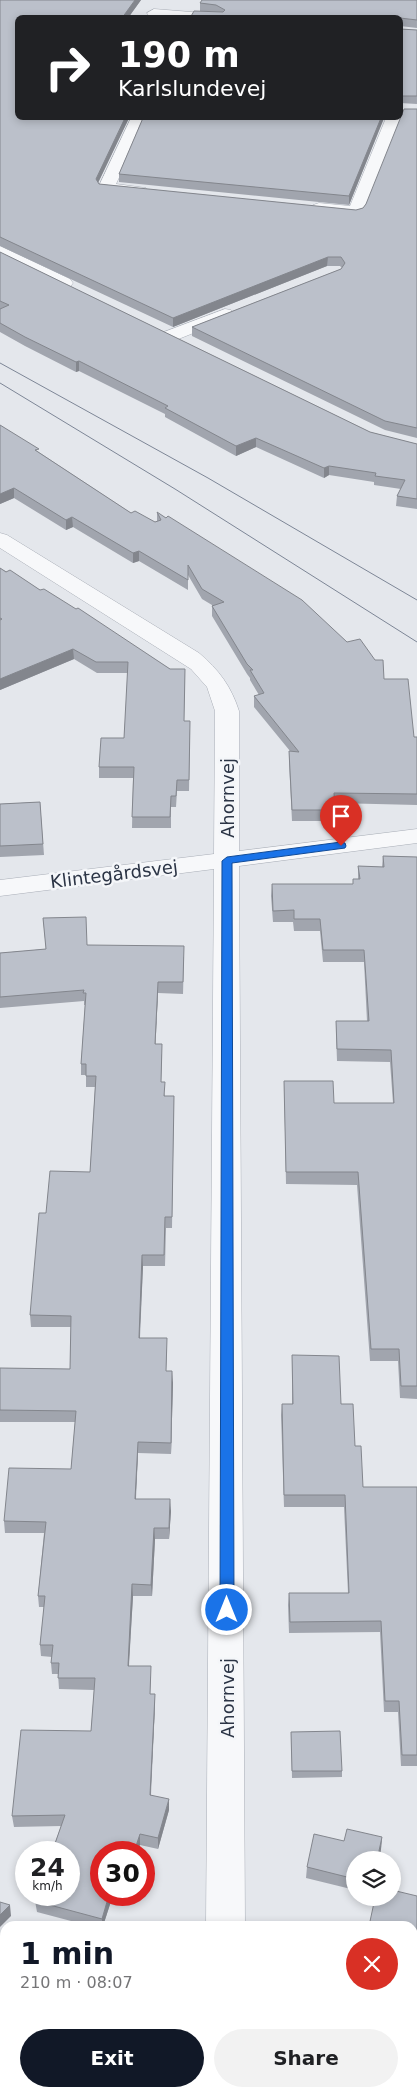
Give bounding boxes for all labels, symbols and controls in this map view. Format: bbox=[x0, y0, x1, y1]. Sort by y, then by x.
icon: right bbox=[35, 35, 100, 100]
text: 190 m bbox=[118, 35, 240, 75]
text: Karlslundevej bbox=[118, 76, 266, 101]
street label: Ahornvej bbox=[217, 758, 238, 838]
pin bbox=[320, 795, 362, 846]
icon: arrive bbox=[327, 802, 355, 830]
street label: Klintegårdsvej bbox=[49, 856, 179, 892]
position arrow bbox=[200, 1583, 252, 1635]
street label: Ahornvej bbox=[217, 1658, 238, 1738]
speed limit sign: 30 bbox=[90, 1841, 155, 1906]
map controls bbox=[346, 1851, 401, 1906]
button: layers bbox=[346, 1851, 401, 1906]
text: 24 bbox=[30, 1853, 65, 1882]
text: km/h bbox=[32, 1879, 63, 1893]
text: 1 min bbox=[20, 1936, 114, 1971]
button: close bbox=[346, 1938, 398, 1990]
text: 210 m · 08:07 bbox=[20, 1973, 133, 1992]
button: Exit bbox=[20, 2029, 204, 2087]
button: Share bbox=[214, 2029, 398, 2087]

